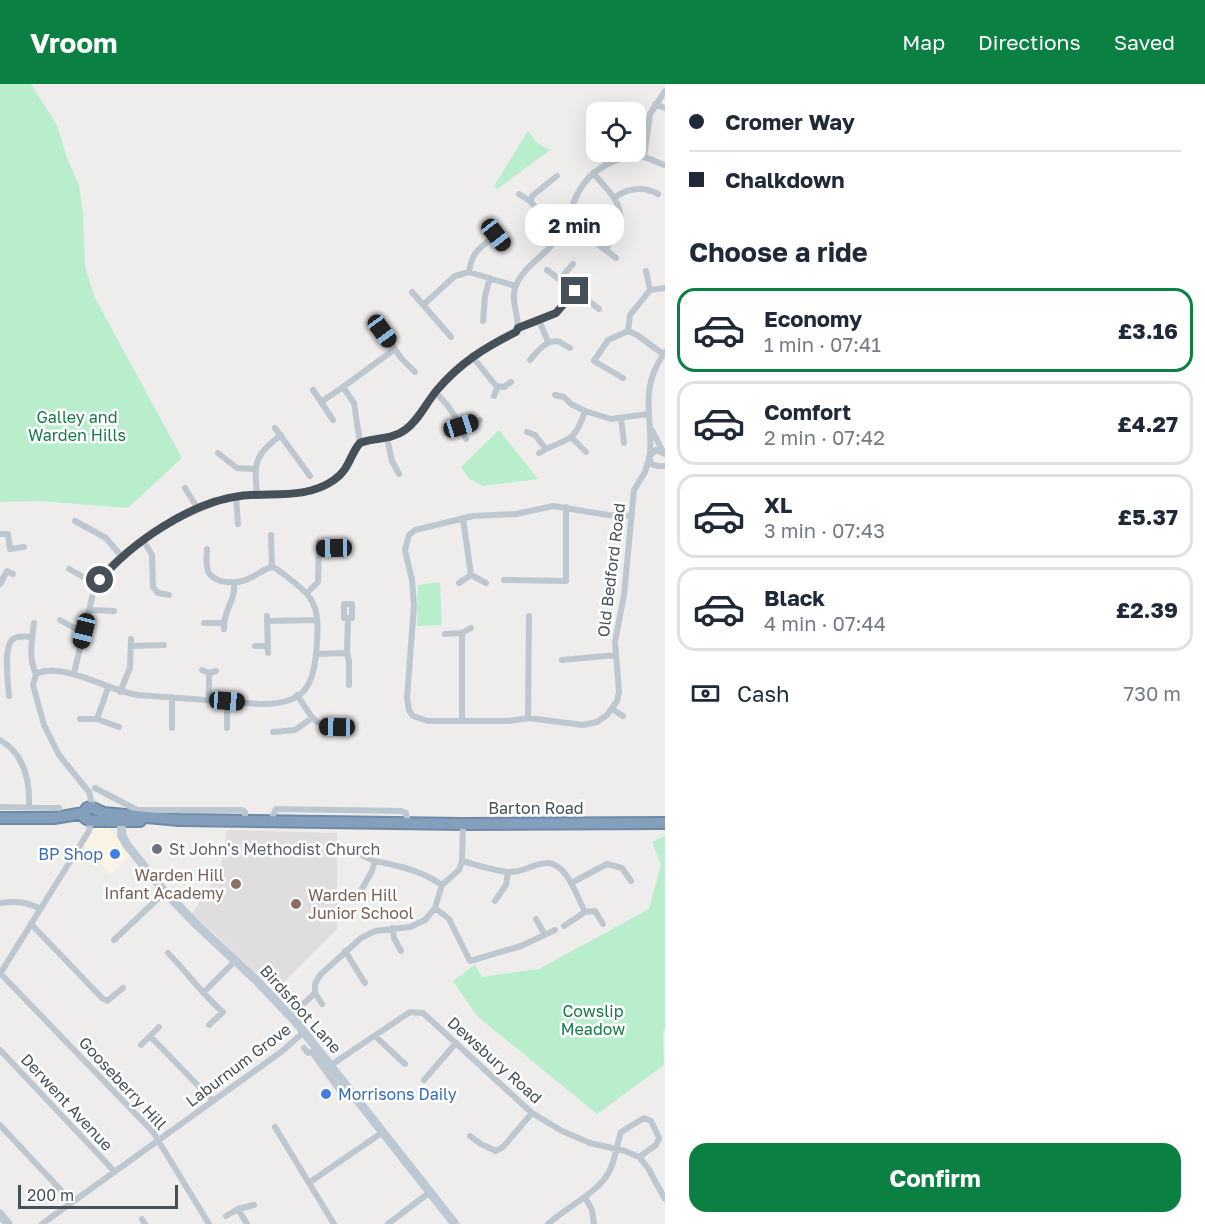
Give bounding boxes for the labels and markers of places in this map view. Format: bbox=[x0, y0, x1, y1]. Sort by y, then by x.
place label: St John's Methodist Church bbox=[169, 839, 380, 859]
marker: St John's Methodist Church bbox=[150, 842, 164, 856]
place label: BP Shop bbox=[38, 844, 103, 864]
marker: BP Shop bbox=[108, 847, 122, 861]
place label: Warden Hill Infant Academy bbox=[104, 865, 224, 903]
marker: Warden Hill Infant Academy bbox=[229, 877, 243, 891]
place label: Warden Hill Junior School bbox=[308, 885, 414, 923]
marker: Warden Hill Junior School bbox=[289, 897, 303, 911]
place label: Morrisons Daily bbox=[338, 1084, 457, 1104]
marker: Morrisons Daily bbox=[319, 1087, 333, 1101]

